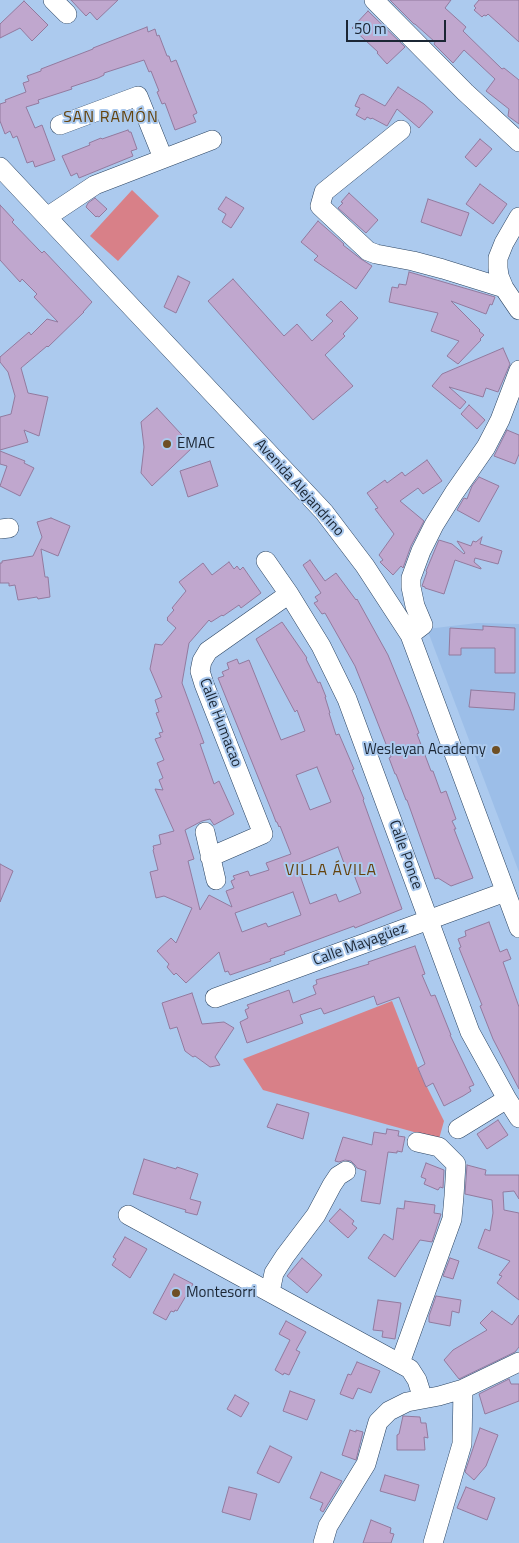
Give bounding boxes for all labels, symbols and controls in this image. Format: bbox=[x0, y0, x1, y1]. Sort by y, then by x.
scale bar bbox=[349, 10, 449, 42]
text: 50 m bbox=[354, 17, 387, 40]
district label: SAN RAMÓN bbox=[62, 108, 160, 128]
place label: EMAC bbox=[177, 435, 215, 453]
street label: Avenida Alejandrino bbox=[251, 436, 347, 540]
marker: EMAC bbox=[161, 438, 173, 450]
street label: Calle Humacao bbox=[195, 676, 245, 770]
place label: Wesleyan Academy bbox=[363, 741, 486, 759]
marker: Wesleyan Academy bbox=[490, 744, 502, 756]
street label: Calle Ponce bbox=[384, 818, 426, 892]
district label: VILLA ÁVILA bbox=[284, 861, 378, 881]
street label: Calle Mayagüez bbox=[311, 920, 409, 970]
place label: Montesorri bbox=[186, 1284, 256, 1302]
marker: Montesorri bbox=[170, 1287, 182, 1299]

